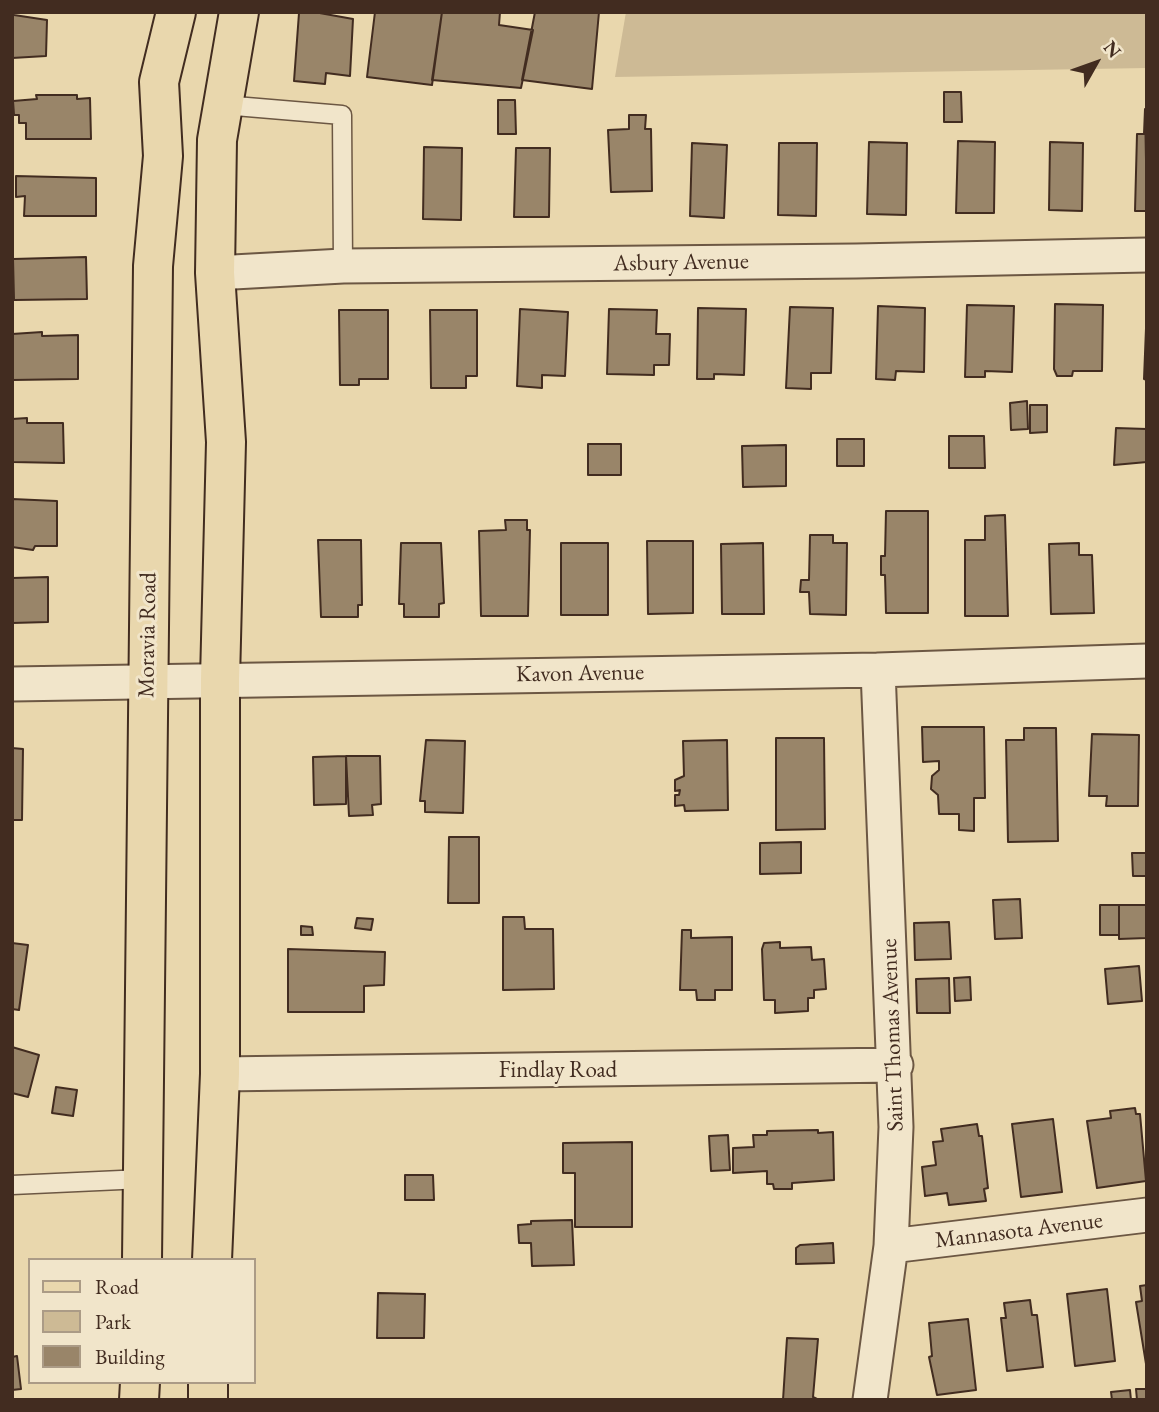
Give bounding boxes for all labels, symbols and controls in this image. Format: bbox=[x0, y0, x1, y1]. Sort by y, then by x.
north arrow bbox=[1061, 28, 1131, 98]
text: N bbox=[1098, 35, 1127, 63]
street label: Asbury Avenue bbox=[613, 248, 749, 278]
street label: Moravia Road bbox=[133, 572, 163, 698]
street label: Kavon Avenue bbox=[516, 659, 644, 689]
street label: Saint Thomas Avenue bbox=[876, 938, 910, 1132]
street label: Findlay Road bbox=[499, 1057, 617, 1085]
street label: Mannasota Avenue bbox=[934, 1207, 1104, 1255]
legend bbox=[28, 1258, 256, 1384]
text: Road bbox=[95, 1273, 139, 1300]
text: Park bbox=[95, 1308, 131, 1335]
text: Building bbox=[95, 1343, 165, 1370]

